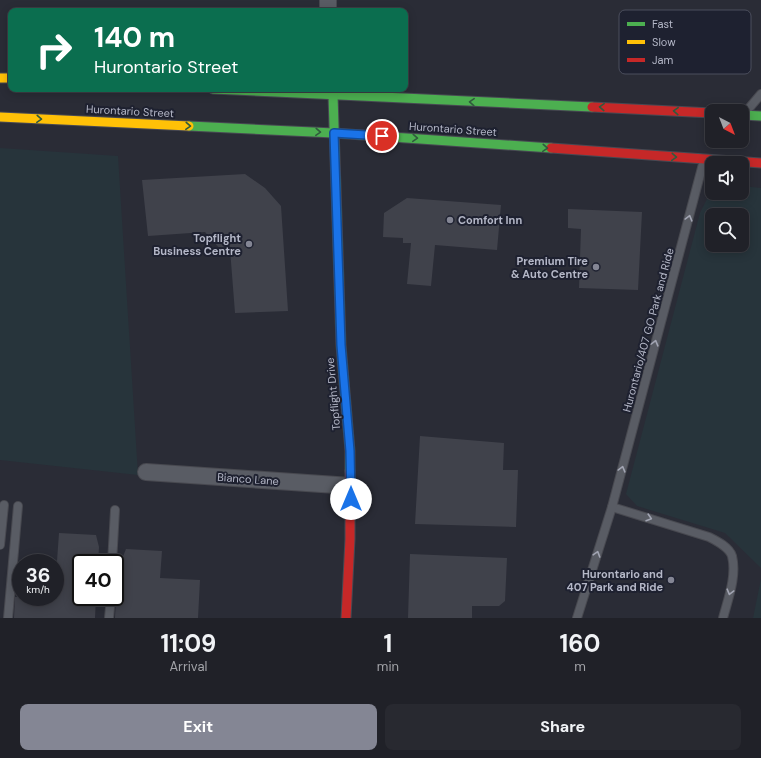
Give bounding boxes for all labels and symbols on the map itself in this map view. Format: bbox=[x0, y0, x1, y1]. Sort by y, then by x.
legend bbox=[619, 10, 751, 74]
text: Fast bbox=[652, 17, 673, 31]
text: Slow bbox=[652, 35, 676, 49]
text: Jam bbox=[652, 53, 673, 67]
one-way arrow bbox=[469, 97, 475, 106]
street label: Hurontario Street bbox=[86, 102, 174, 120]
one-way arrow bbox=[599, 103, 605, 112]
north arrow bbox=[705, 104, 749, 148]
one-way arrow bbox=[673, 107, 679, 115]
one-way arrow bbox=[36, 114, 42, 123]
pin bbox=[365, 119, 399, 153]
street label: Hurontario Street bbox=[409, 119, 497, 139]
one-way arrow bbox=[185, 122, 191, 130]
one-way arrow bbox=[315, 128, 321, 136]
one-way arrow bbox=[412, 134, 418, 143]
one-way arrow bbox=[542, 143, 548, 152]
one-way arrow bbox=[671, 152, 678, 161]
place label: Comfort Inn bbox=[458, 213, 522, 227]
marker: Comfort Inn bbox=[445, 215, 455, 225]
one-way arrow bbox=[684, 215, 693, 222]
place label: Topflight Business Centre bbox=[153, 231, 241, 258]
marker: Topflight Business Centre bbox=[244, 239, 254, 249]
street label: Hurontario/407 GO Park and Ride bbox=[619, 246, 677, 414]
place label: Premium Tire & Auto Centre bbox=[511, 254, 588, 281]
marker: Premium Tire & Auto Centre bbox=[591, 262, 601, 272]
one-way arrow bbox=[650, 340, 659, 347]
street label: Topflight Drive bbox=[323, 357, 343, 431]
one-way arrow bbox=[617, 466, 626, 473]
street label: Bianco Lane bbox=[217, 470, 279, 488]
position arrow bbox=[330, 478, 372, 520]
one-way arrow bbox=[645, 513, 652, 522]
one-way arrow bbox=[592, 551, 601, 558]
speed limit sign: 40 bbox=[72, 554, 124, 606]
place label: Hurontario and 407 Park and Ride bbox=[567, 567, 663, 594]
marker: Hurontario and 407 Park and Ride bbox=[666, 575, 676, 585]
one-way arrow bbox=[726, 589, 735, 596]

